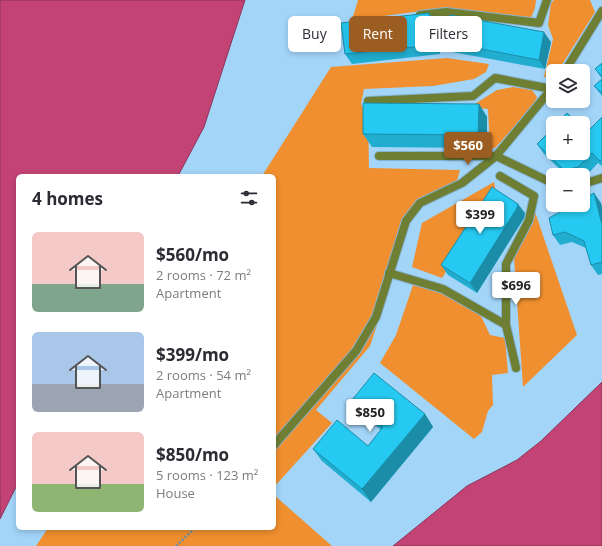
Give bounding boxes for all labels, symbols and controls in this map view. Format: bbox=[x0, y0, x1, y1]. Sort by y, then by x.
chip: Buy bbox=[288, 16, 341, 52]
chip: Rent bbox=[349, 16, 407, 52]
chip: Filters bbox=[415, 16, 482, 52]
map controls bbox=[546, 64, 590, 212]
button: layers bbox=[546, 64, 590, 108]
button: + bbox=[546, 116, 590, 160]
pin: $560 bbox=[444, 132, 492, 166]
text: $560 bbox=[453, 136, 483, 154]
button: − bbox=[546, 168, 590, 212]
text: 4 homes bbox=[32, 187, 103, 210]
icon: filters bbox=[238, 187, 260, 209]
pin: $399 bbox=[456, 201, 504, 235]
text: $399 bbox=[465, 205, 495, 223]
text: $560/mo bbox=[156, 243, 229, 266]
icon: home bbox=[64, 248, 112, 296]
text: 2 rooms · 72 m² bbox=[156, 266, 251, 284]
pin: $696 bbox=[492, 272, 540, 306]
text: $696 bbox=[501, 276, 531, 294]
text: Apartment bbox=[156, 284, 221, 302]
text: $399/mo bbox=[156, 343, 229, 366]
icon: home bbox=[64, 348, 112, 396]
text: 2 rooms · 54 m² bbox=[156, 366, 251, 384]
text: Apartment bbox=[156, 384, 221, 402]
pin: $850 bbox=[346, 399, 394, 433]
text: $850 bbox=[355, 403, 385, 421]
text: $850/mo bbox=[156, 443, 229, 466]
icon: home bbox=[64, 448, 112, 496]
text: 5 rooms · 123 m² bbox=[156, 466, 258, 484]
text: House bbox=[156, 484, 195, 502]

